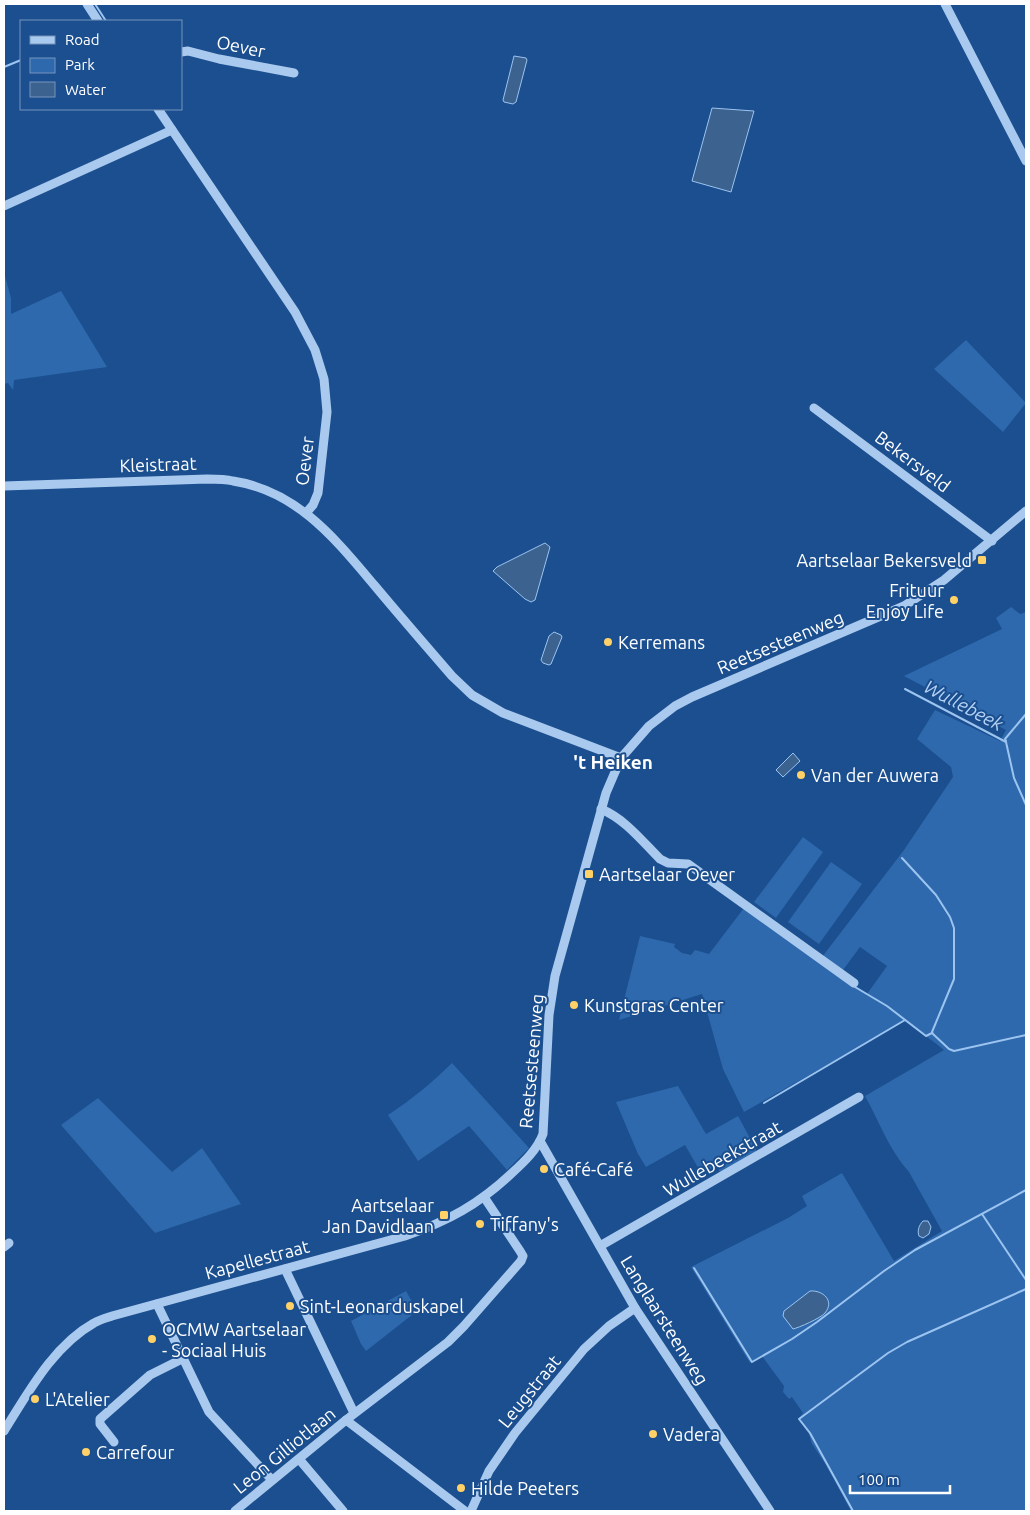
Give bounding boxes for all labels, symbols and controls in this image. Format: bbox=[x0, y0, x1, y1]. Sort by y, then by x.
legend bbox=[20, 20, 182, 110]
text: Road bbox=[65, 31, 100, 48]
street label: Oever bbox=[215, 31, 267, 61]
text: Park bbox=[65, 56, 95, 73]
text: Water bbox=[65, 81, 106, 98]
street label: Bekersveld bbox=[872, 426, 954, 496]
street label: Oever bbox=[291, 435, 317, 487]
street label: Kleistraat bbox=[119, 453, 197, 475]
place label: Aartselaar Bekersveld bbox=[797, 550, 972, 570]
marker: Aartselaar Bekersveld bbox=[976, 554, 988, 566]
place label: Frituur Enjoy Life bbox=[866, 580, 944, 621]
marker: Frituur Enjoy Life bbox=[948, 594, 960, 606]
street label: Reetsesteenweg bbox=[714, 606, 846, 678]
place label: Kerremans bbox=[618, 632, 705, 652]
marker: Kerremans bbox=[602, 636, 614, 648]
water label: Wullebeek bbox=[921, 675, 1008, 735]
district label: 't Heiken bbox=[573, 751, 653, 773]
place label: Van der Auwera bbox=[811, 765, 939, 785]
marker: Van der Auwera bbox=[795, 769, 807, 781]
place label: Aartselaar Oever bbox=[599, 864, 735, 884]
marker: Aartselaar Oever bbox=[583, 868, 595, 880]
street label: Reetsesteenweg bbox=[515, 993, 547, 1129]
place label: Kunstgras Center bbox=[584, 995, 724, 1015]
marker: Kunstgras Center bbox=[568, 999, 580, 1011]
street label: Wullebeekstraat bbox=[659, 1116, 785, 1200]
place label: Café-Café bbox=[554, 1159, 633, 1179]
marker: Café-Café bbox=[538, 1163, 550, 1175]
place label: Aartselaar Jan Davidlaan bbox=[322, 1195, 434, 1236]
marker: Aartselaar Jan Davidlaan bbox=[438, 1209, 450, 1221]
place label: Tiffany's bbox=[490, 1214, 559, 1234]
marker: Tiffany's bbox=[474, 1218, 486, 1230]
street label: Kapellestraat bbox=[203, 1235, 311, 1283]
street label: Langlaarsteenweg bbox=[617, 1252, 713, 1388]
place label: Sint-Leonarduskapel bbox=[300, 1296, 464, 1316]
marker: Sint-Leonarduskapel bbox=[284, 1300, 296, 1312]
place label: OCMW Aartselaar - Sociaal Huis bbox=[162, 1319, 306, 1360]
marker: OCMW Aartselaar - Sociaal Huis bbox=[146, 1333, 158, 1345]
street label: Leugstraat bbox=[494, 1351, 564, 1431]
place label: L'Atelier bbox=[45, 1389, 110, 1409]
marker: L'Atelier bbox=[29, 1393, 41, 1405]
street label: Leon Gilliotlaan bbox=[229, 1403, 339, 1497]
place label: Vadera bbox=[663, 1424, 720, 1444]
marker: Vadera bbox=[647, 1428, 659, 1440]
place label: Carrefour bbox=[96, 1442, 175, 1462]
marker: Carrefour bbox=[80, 1446, 92, 1458]
scale bar bbox=[850, 1462, 950, 1494]
text: 100 m bbox=[858, 1471, 900, 1488]
place label: Hilde Peeters bbox=[471, 1478, 579, 1498]
marker: Hilde Peeters bbox=[455, 1482, 467, 1494]

